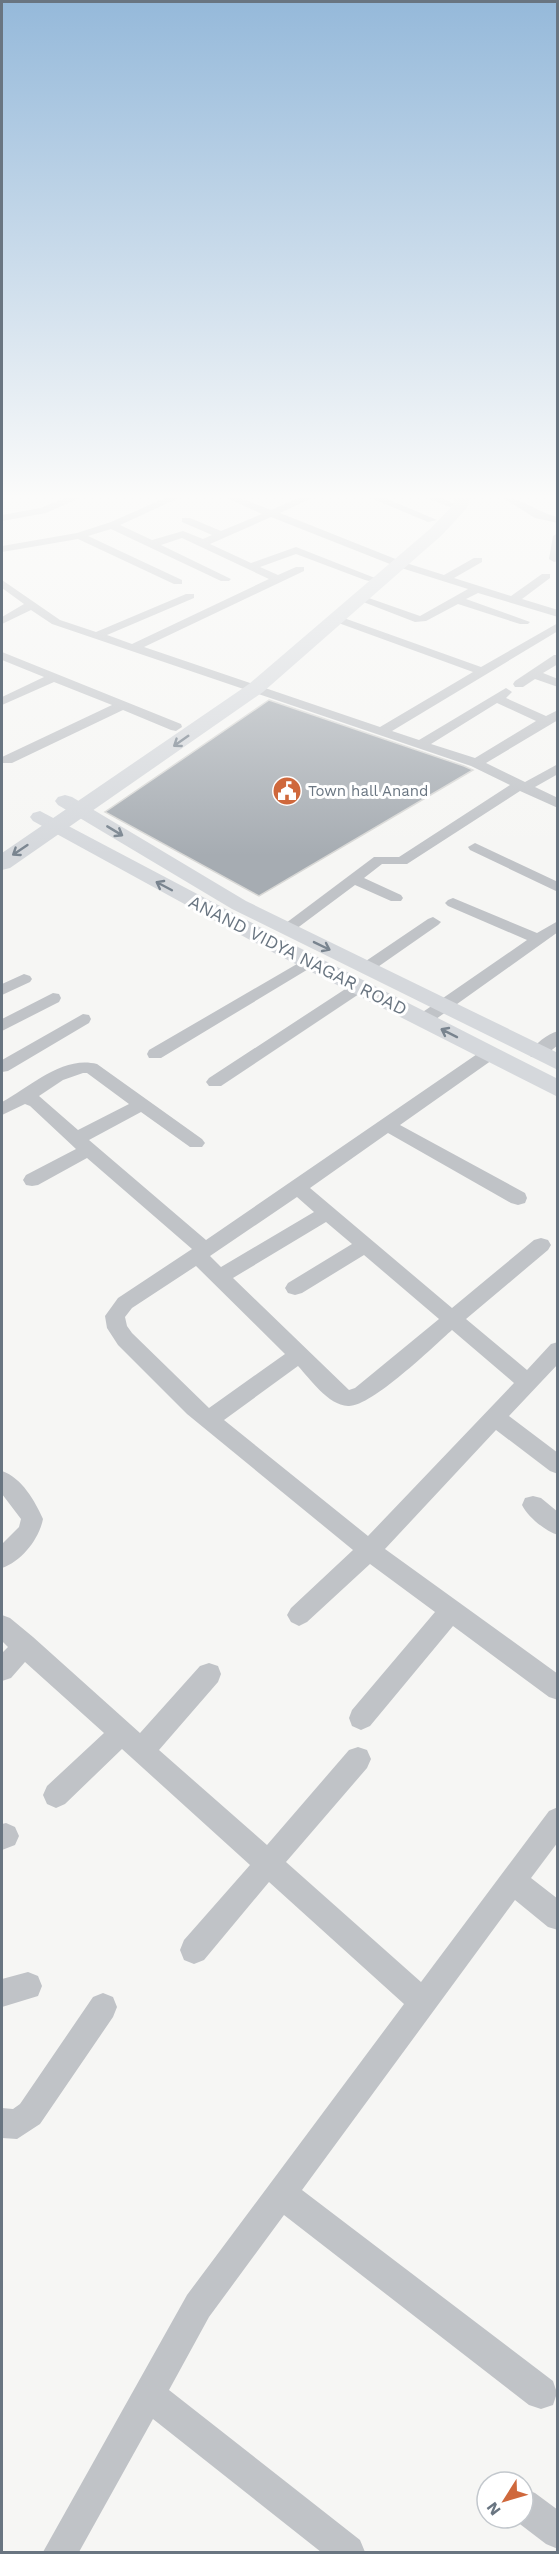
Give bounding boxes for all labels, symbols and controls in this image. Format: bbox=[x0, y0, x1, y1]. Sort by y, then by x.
one-way arrow bbox=[174, 735, 190, 747]
public building icon: Town hall Anand bbox=[271, 775, 303, 807]
place label: Town hall Anand bbox=[308, 782, 428, 800]
one-way arrow bbox=[106, 825, 123, 837]
one-way arrow bbox=[12, 844, 29, 856]
one-way arrow bbox=[156, 880, 174, 891]
street label: ANAND VIDYA NAGAR ROAD bbox=[185, 891, 411, 1019]
one-way arrow bbox=[313, 941, 331, 953]
one-way arrow bbox=[441, 1027, 459, 1039]
north arrow bbox=[475, 2470, 535, 2530]
text: N bbox=[482, 2498, 505, 2519]

